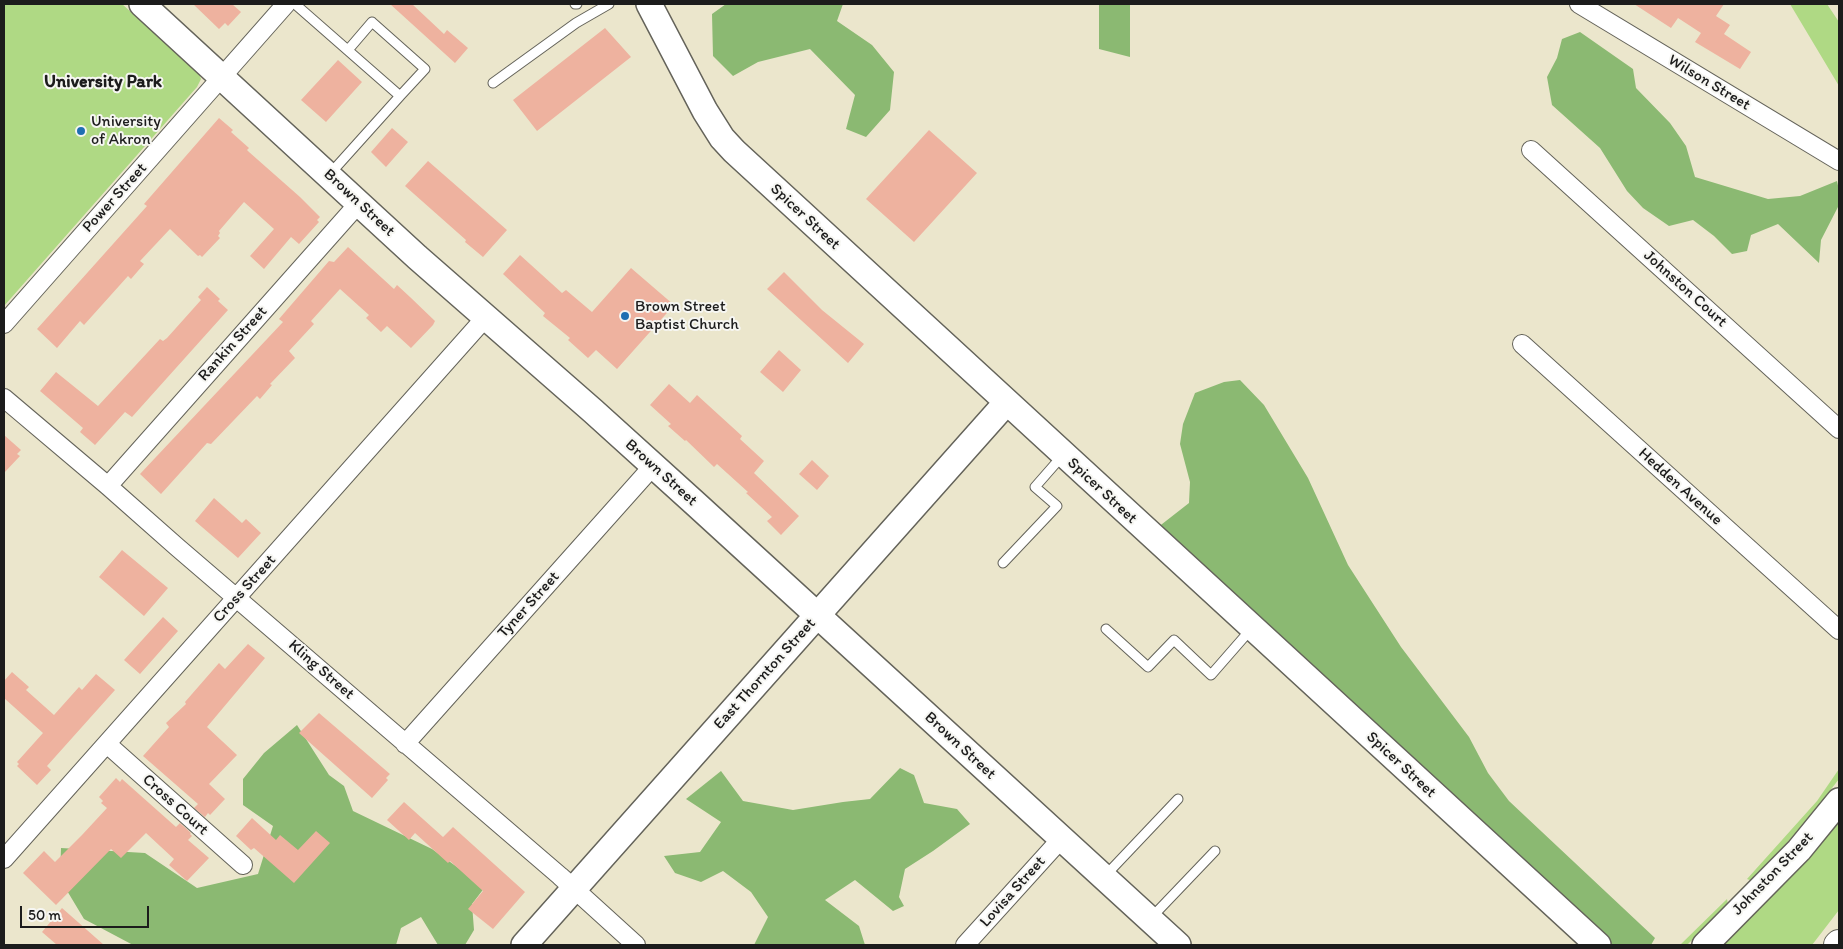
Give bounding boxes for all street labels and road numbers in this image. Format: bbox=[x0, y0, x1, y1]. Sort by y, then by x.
street label: Wilson Street bbox=[1664, 51, 1754, 115]
street label: Power Street bbox=[79, 159, 151, 237]
street label: Brown Street bbox=[319, 165, 399, 241]
street label: Spicer Street bbox=[766, 180, 844, 254]
street label: Johnston Court bbox=[1639, 246, 1731, 332]
street label: Rankin Street bbox=[194, 303, 272, 385]
street label: Brown Street bbox=[621, 436, 701, 510]
street label: Hedden Avenue bbox=[1634, 444, 1726, 530]
street label: Spicer Street bbox=[1063, 454, 1141, 528]
street label: Cross Street bbox=[209, 551, 281, 627]
street label: Tyner Street bbox=[494, 568, 564, 642]
street label: East Thornton Street bbox=[710, 614, 820, 734]
street label: Kling Street bbox=[284, 636, 358, 704]
street label: Brown Street bbox=[920, 708, 1000, 784]
street label: Spicer Street bbox=[1362, 728, 1440, 802]
street label: Cross Court bbox=[138, 770, 212, 840]
street label: Johnston Street bbox=[1728, 828, 1818, 920]
street label: Lovisa Street bbox=[976, 852, 1050, 932]

